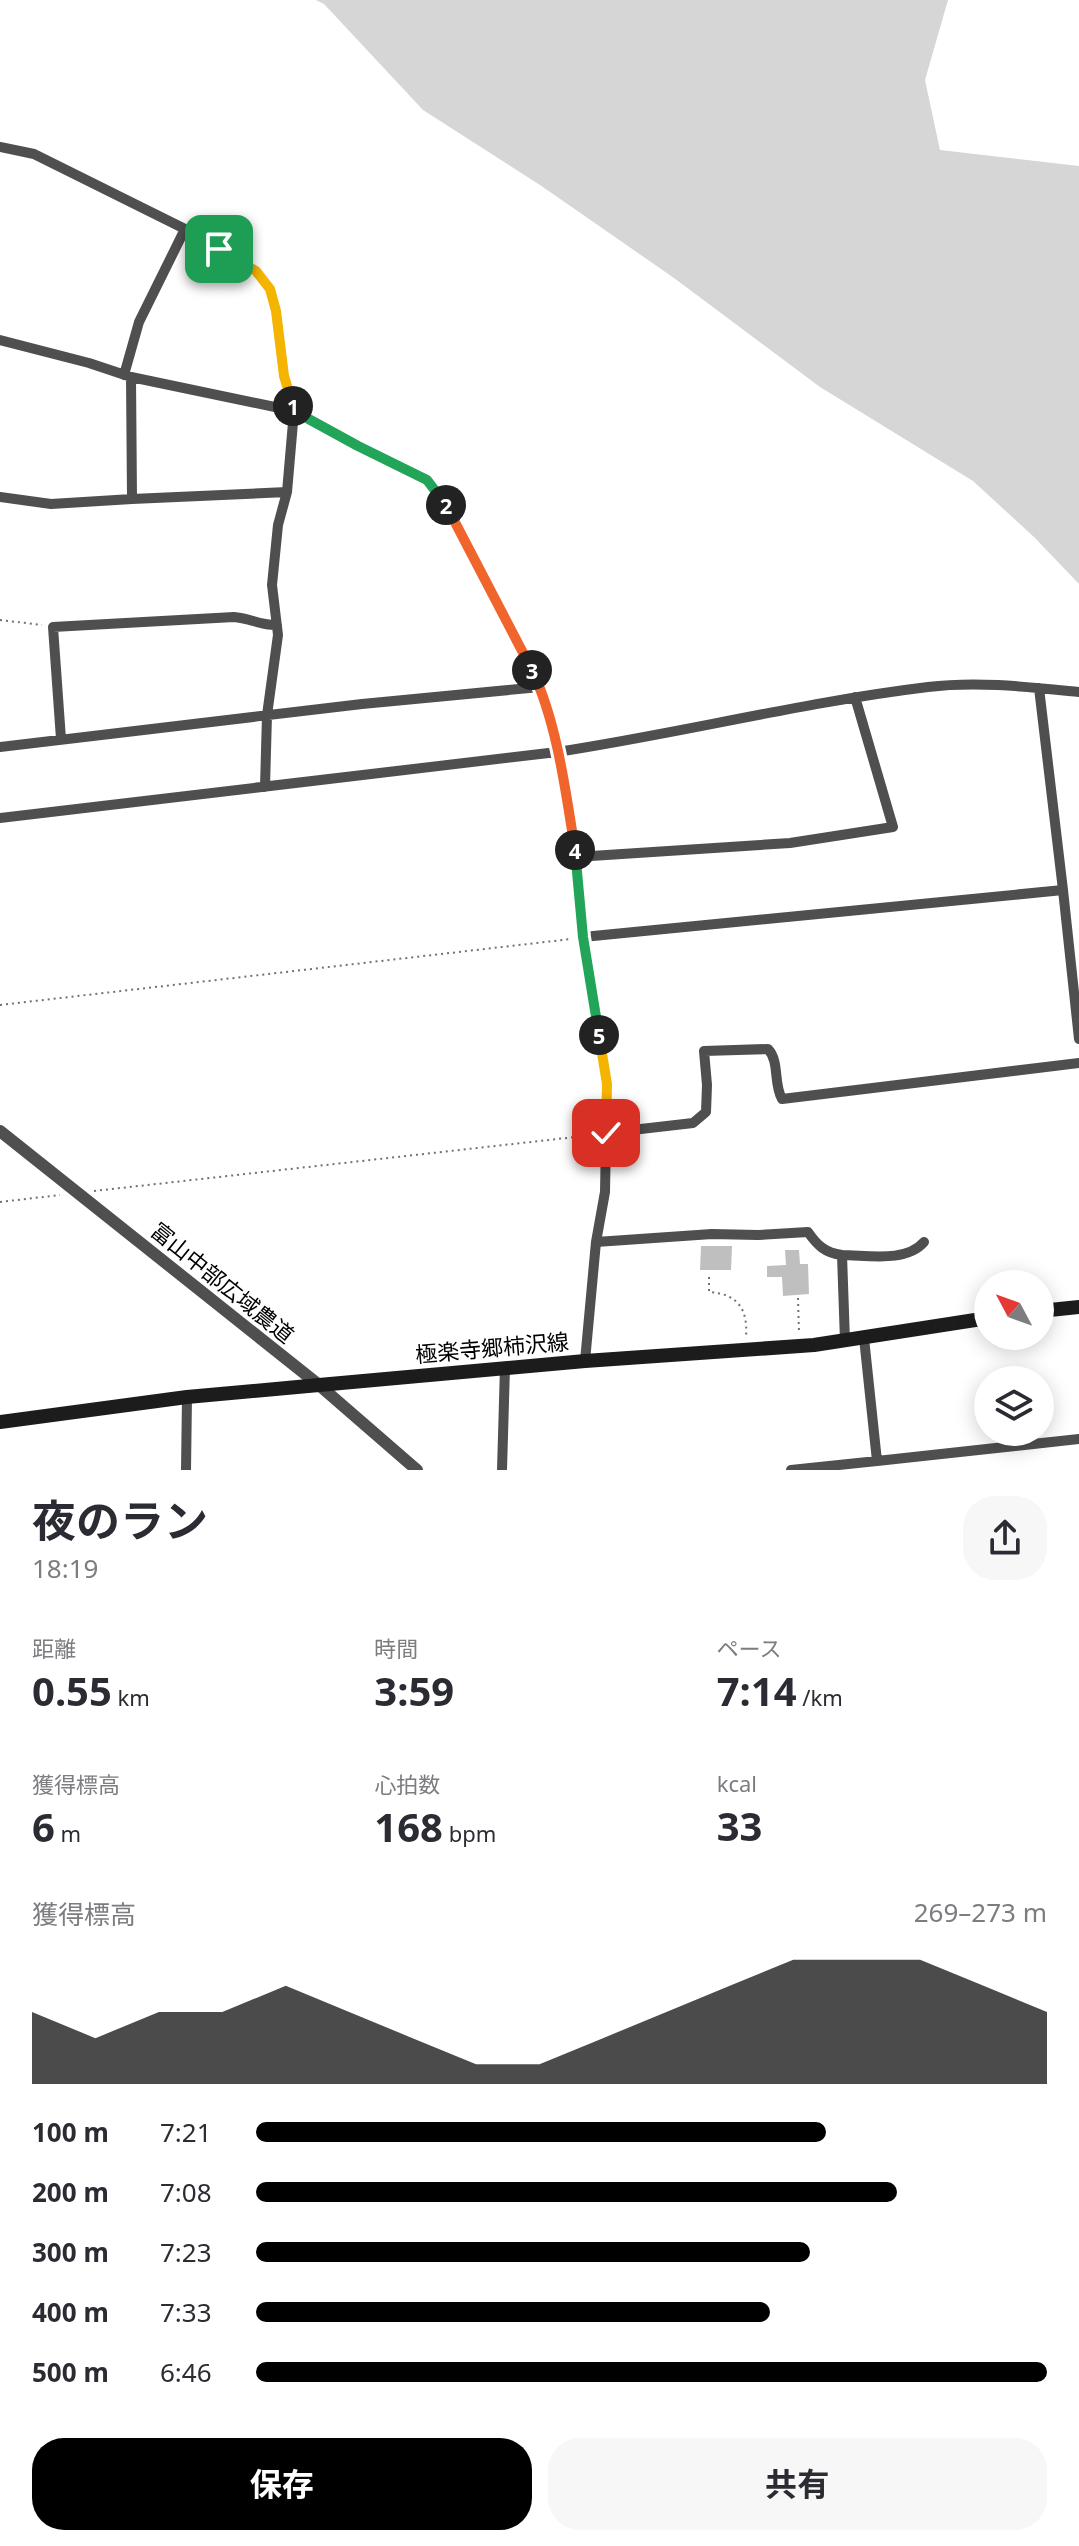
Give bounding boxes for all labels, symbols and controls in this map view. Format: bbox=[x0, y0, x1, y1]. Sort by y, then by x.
pin bbox=[185, 215, 253, 283]
icon: arrive bbox=[197, 227, 241, 271]
pin: 1 bbox=[273, 386, 313, 426]
text: 1 bbox=[287, 391, 299, 421]
pin: 2 bbox=[426, 485, 466, 525]
text: 2 bbox=[440, 490, 452, 520]
pin: 3 bbox=[512, 650, 552, 690]
text: 3 bbox=[526, 655, 538, 685]
pin: 4 bbox=[555, 830, 595, 870]
text: 4 bbox=[569, 835, 581, 865]
pin: 5 bbox=[579, 1015, 619, 1055]
text: 5 bbox=[593, 1020, 605, 1050]
pin bbox=[572, 1099, 640, 1167]
icon: check bbox=[584, 1111, 628, 1155]
street label: 富山中部広域農道 bbox=[145, 1215, 301, 1349]
north arrow bbox=[974, 1270, 1054, 1350]
map controls bbox=[974, 1270, 1054, 1446]
street label: 極楽寺郷柿沢線 bbox=[414, 1325, 570, 1369]
button: layers bbox=[974, 1366, 1054, 1446]
text: 夜のラン bbox=[32, 1490, 208, 1550]
button: share bbox=[963, 1496, 1047, 1580]
text: 18:19 bbox=[32, 1550, 98, 1586]
text: 距離 bbox=[32, 1633, 76, 1663]
text: 時間 bbox=[374, 1633, 418, 1663]
text: ペース bbox=[717, 1633, 782, 1663]
text: 0.55 bbox=[32, 1663, 112, 1718]
text: 3:59 bbox=[374, 1663, 454, 1718]
text: 7:14 bbox=[717, 1663, 797, 1718]
text: km bbox=[112, 1682, 150, 1712]
text: /km bbox=[797, 1682, 843, 1712]
text: kcal bbox=[717, 1768, 757, 1798]
text: 獲得標高 bbox=[32, 1769, 120, 1799]
text: 心拍数 bbox=[374, 1769, 440, 1799]
text: 33 bbox=[717, 1798, 762, 1853]
text: 6 bbox=[32, 1799, 55, 1854]
text: 168 bbox=[374, 1799, 443, 1854]
text: m bbox=[55, 1818, 81, 1848]
text: bpm bbox=[443, 1818, 496, 1848]
text: 269–273 m bbox=[914, 1894, 1047, 1930]
text: 獲得標高 bbox=[32, 1896, 136, 1932]
text: 100 m bbox=[32, 2114, 109, 2150]
text: 7:21 bbox=[160, 2114, 212, 2150]
text: 200 m bbox=[32, 2174, 109, 2210]
text: 7:08 bbox=[160, 2174, 212, 2210]
text: 300 m bbox=[32, 2234, 109, 2270]
text: 7:23 bbox=[160, 2234, 212, 2270]
text: 400 m bbox=[32, 2294, 109, 2330]
text: 7:33 bbox=[160, 2294, 212, 2330]
text: 500 m bbox=[32, 2354, 109, 2390]
text: 6:46 bbox=[160, 2354, 212, 2390]
button: 保存 bbox=[32, 2438, 532, 2530]
button: 共有 bbox=[548, 2438, 1047, 2530]

